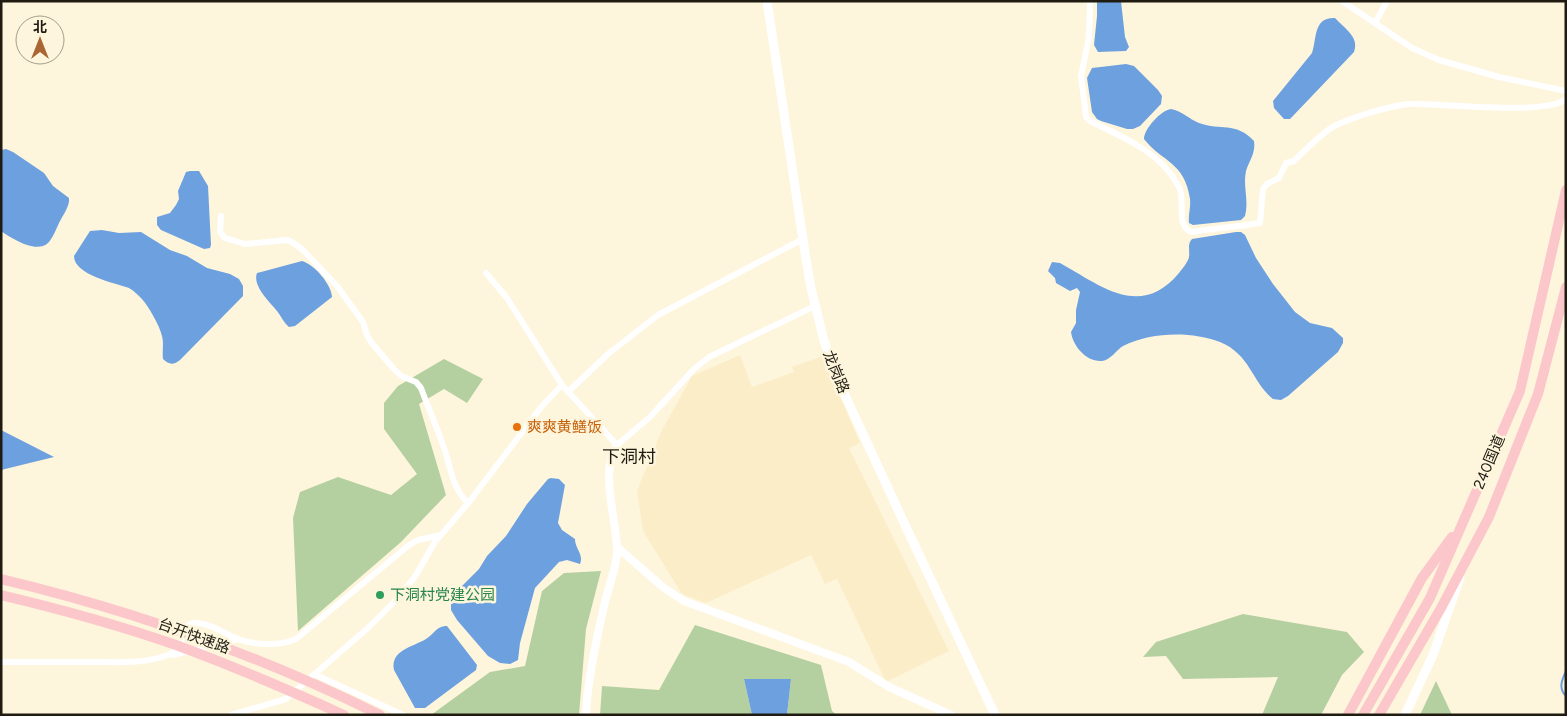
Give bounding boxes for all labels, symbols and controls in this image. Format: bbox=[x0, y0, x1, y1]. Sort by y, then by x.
north arrow bbox=[15, 15, 65, 65]
text: 北 bbox=[33, 19, 47, 36]
street label: 龙岗路 bbox=[819, 348, 853, 396]
place label: 爽爽黄鳝饭 bbox=[527, 418, 602, 436]
marker: 爽爽黄鳝饭 bbox=[511, 421, 523, 433]
street label: 240国道 bbox=[1470, 432, 1508, 492]
district label: 下洞村 bbox=[602, 446, 656, 468]
place label: 下洞村党建公园 bbox=[390, 586, 495, 604]
marker: 下洞村党建公园 bbox=[374, 589, 386, 601]
street label: 台开快速路 bbox=[156, 615, 232, 657]

